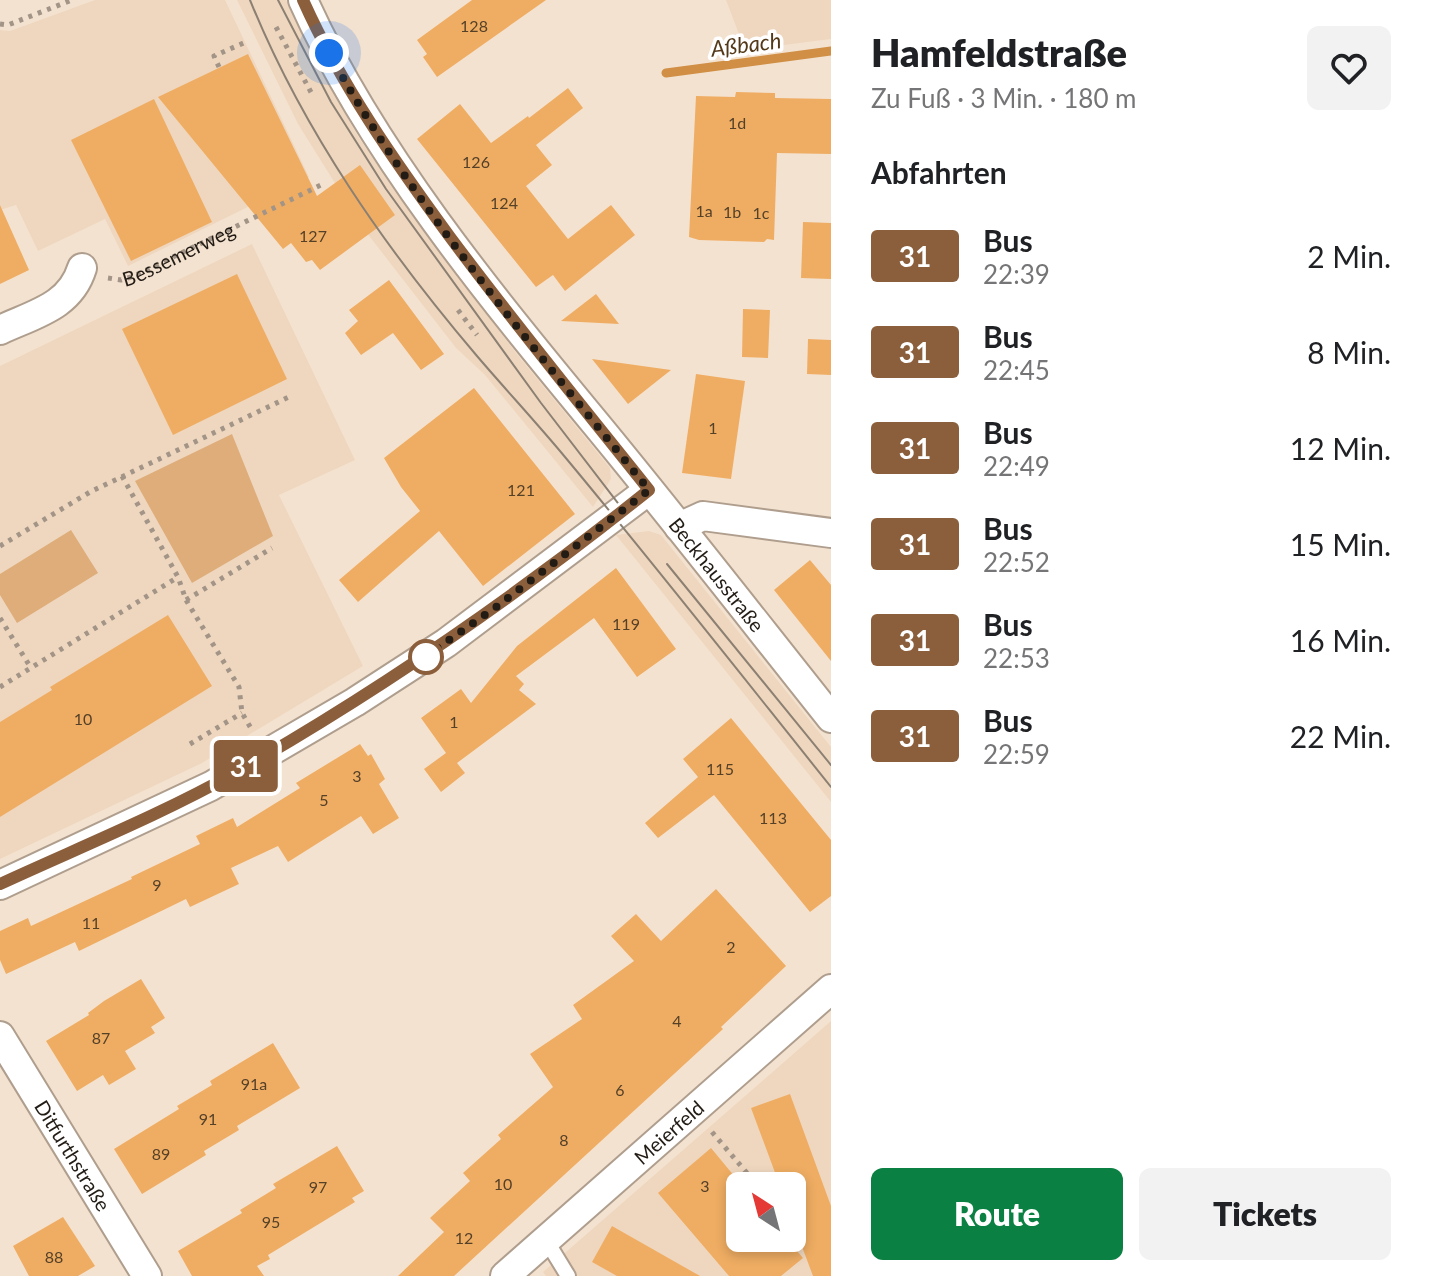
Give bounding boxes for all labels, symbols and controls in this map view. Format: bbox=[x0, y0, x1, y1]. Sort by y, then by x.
house number: 128 bbox=[460, 16, 488, 35]
water label: Aßbach bbox=[708, 26, 783, 62]
button: heart bbox=[1307, 26, 1391, 110]
text: Hamfeldstraße bbox=[871, 29, 1127, 75]
your location bbox=[309, 33, 349, 73]
text: Zu Fuß · 3 Min. · 180 m bbox=[871, 82, 1137, 114]
house number: 1d bbox=[728, 113, 746, 132]
house number: 126 bbox=[462, 152, 490, 171]
text: Abfahrten bbox=[871, 154, 1007, 190]
house number: 124 bbox=[490, 193, 518, 212]
house number: 1a bbox=[695, 201, 713, 220]
house number: 1b bbox=[723, 202, 741, 221]
house number: 1c bbox=[753, 203, 770, 222]
street label: Bessemerweg bbox=[119, 217, 238, 291]
text: Bus bbox=[983, 222, 1033, 258]
house number: 127 bbox=[299, 226, 327, 245]
text: 2 Min. bbox=[1307, 238, 1391, 274]
text: 31 bbox=[899, 239, 931, 273]
text: 22:39 bbox=[983, 258, 1050, 290]
text: Bus bbox=[983, 318, 1033, 354]
text: 8 Min. bbox=[1307, 334, 1391, 370]
text: 31 bbox=[899, 335, 931, 369]
text: 22:45 bbox=[983, 354, 1050, 386]
text: Bus bbox=[983, 414, 1033, 450]
house number: 1 bbox=[708, 418, 718, 437]
text: 12 Min. bbox=[1290, 430, 1391, 466]
text: 31 bbox=[899, 431, 931, 465]
text: 22:49 bbox=[983, 450, 1050, 482]
house number: 121 bbox=[507, 480, 535, 499]
text: Bus bbox=[983, 510, 1033, 546]
street label: Beckhausstraße bbox=[664, 512, 770, 636]
text: 15 Min. bbox=[1290, 526, 1391, 562]
text: 31 bbox=[899, 527, 931, 561]
text: 22:52 bbox=[983, 546, 1050, 578]
text: Bus bbox=[983, 606, 1033, 642]
house number: 119 bbox=[612, 614, 640, 633]
text: 16 Min. bbox=[1290, 622, 1391, 658]
text: 31 bbox=[899, 623, 931, 657]
unlabelled marker bbox=[409, 640, 443, 674]
text: 22:53 bbox=[983, 642, 1050, 674]
text: Bus bbox=[983, 702, 1033, 738]
house number: 10 bbox=[74, 709, 92, 728]
house number: 1 bbox=[449, 712, 459, 731]
text: 22 Min. bbox=[1290, 718, 1391, 754]
text: 31 bbox=[899, 719, 931, 753]
text: 22:59 bbox=[983, 738, 1050, 770]
line badge: 31 bbox=[210, 740, 282, 792]
text: 31 bbox=[230, 749, 262, 783]
house number: 115 bbox=[706, 759, 734, 778]
house number: 3 bbox=[352, 766, 362, 785]
house number: 5 bbox=[319, 790, 329, 809]
house number: 113 bbox=[759, 808, 787, 827]
house number: 9 bbox=[152, 875, 162, 894]
house number: 11 bbox=[82, 913, 100, 932]
house number: 2 bbox=[726, 937, 736, 956]
house number: 4 bbox=[672, 1011, 682, 1030]
house number: 87 bbox=[92, 1028, 110, 1047]
house number: 91a bbox=[241, 1074, 267, 1093]
house number: 6 bbox=[615, 1080, 625, 1099]
street label: Meierfeld bbox=[629, 1095, 708, 1169]
street label: Ditfurthstraße bbox=[30, 1096, 116, 1215]
house number: 91 bbox=[199, 1109, 217, 1128]
house number: 8 bbox=[559, 1130, 569, 1149]
house number: 89 bbox=[152, 1144, 170, 1163]
button: Route bbox=[871, 1168, 1123, 1260]
button: Tickets bbox=[1139, 1168, 1391, 1260]
north arrow bbox=[726, 1172, 806, 1252]
map controls bbox=[726, 1172, 806, 1252]
house number: 10 bbox=[494, 1174, 512, 1193]
house number: 3 bbox=[700, 1176, 710, 1195]
house number: 97 bbox=[309, 1177, 327, 1196]
house number: 95 bbox=[262, 1212, 280, 1231]
house number: 12 bbox=[455, 1228, 473, 1247]
house number: 88 bbox=[45, 1247, 63, 1266]

